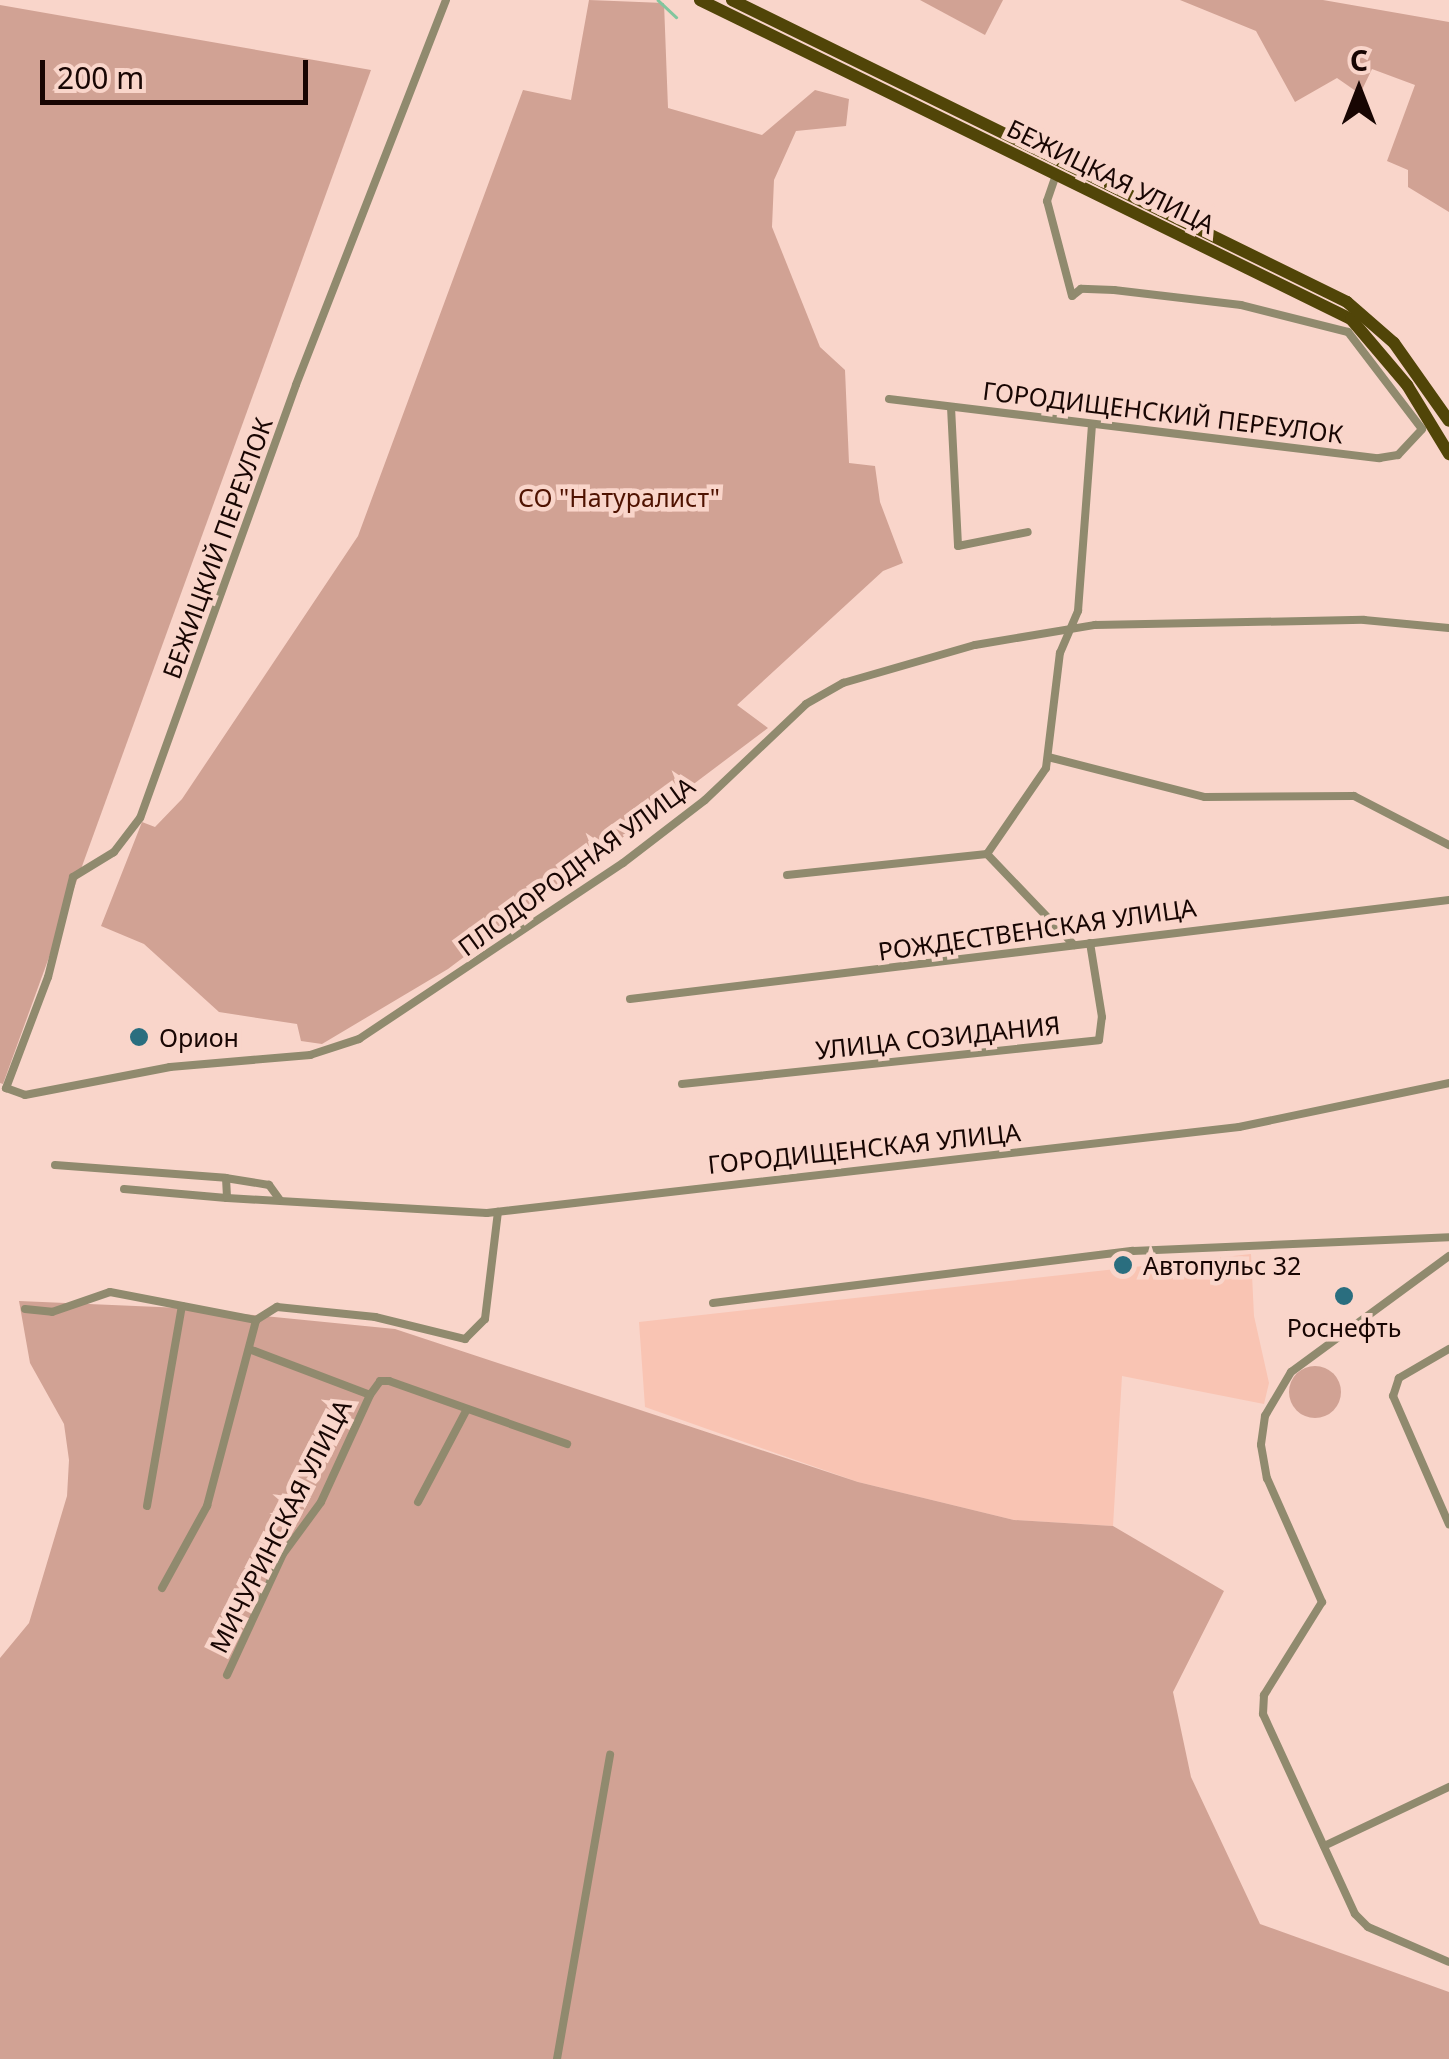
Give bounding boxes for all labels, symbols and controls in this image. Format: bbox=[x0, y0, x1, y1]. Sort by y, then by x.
scale bar bbox=[45, 40, 312, 102]
north arrow bbox=[1309, 40, 1409, 140]
text: С bbox=[1350, 41, 1368, 79]
text: 200 m bbox=[57, 57, 144, 98]
street label: БЕЖИЦКАЯ УЛИЦА bbox=[1002, 113, 1220, 239]
street label: ГОРОДИЩЕНСКИЙ ПЕРЕУЛОК bbox=[981, 375, 1345, 449]
street label: БЕЖИЦКИЙ ПЕРЕУЛОК bbox=[156, 413, 278, 683]
park label: СО "Натуралист" bbox=[518, 482, 720, 512]
street label: ПЛОДОРОДНАЯ УЛИЦА bbox=[452, 770, 700, 962]
street label: РОЖДЕСТВЕНСКАЯ УЛИЦА bbox=[876, 892, 1198, 966]
street label: УЛИЦА СОЗИДАНИЯ bbox=[814, 1009, 1062, 1065]
place label: Орион bbox=[159, 1022, 239, 1052]
marker: Орион bbox=[128, 1026, 150, 1048]
street label: ГОРОДИЩЕНСКАЯ УЛИЦА bbox=[706, 1117, 1022, 1179]
place label: Автопульс 32 bbox=[1143, 1250, 1301, 1280]
marker: Автопульс 32 bbox=[1112, 1254, 1134, 1276]
marker: Роснефть bbox=[1333, 1285, 1355, 1307]
place label: Роснефть bbox=[1287, 1312, 1401, 1342]
street label: МИЧУРИНСКАЯ УЛИЦА bbox=[203, 1394, 357, 1658]

